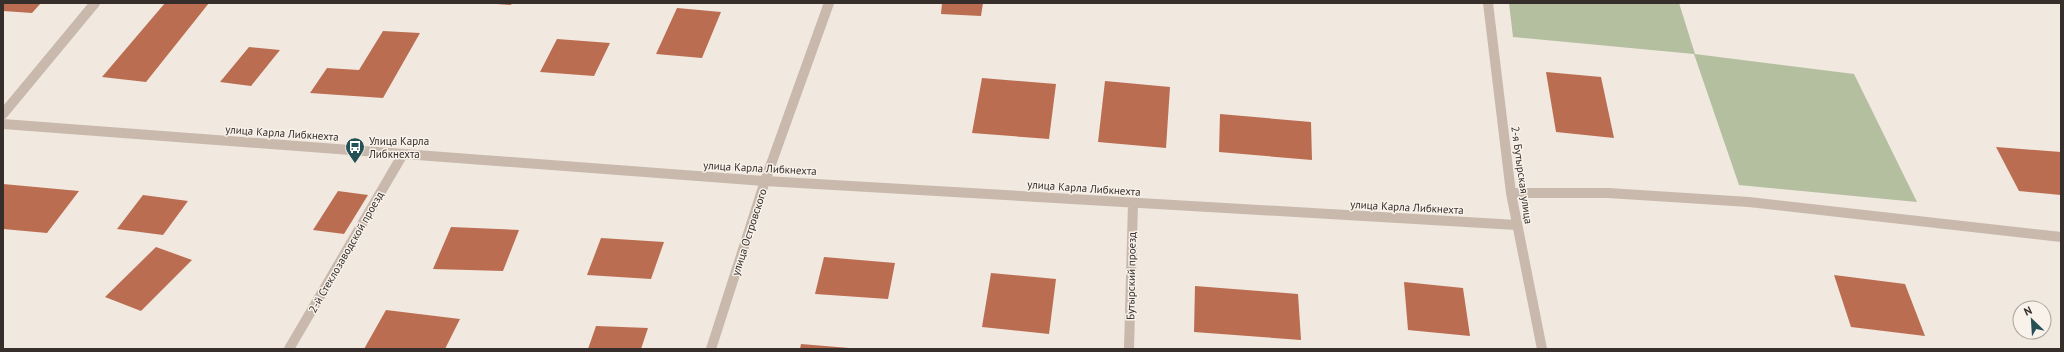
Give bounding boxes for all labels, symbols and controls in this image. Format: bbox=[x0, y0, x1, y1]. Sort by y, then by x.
street label: улица Карла Либкнехта bbox=[225, 122, 339, 144]
street label: 2-я Бутырская улица bbox=[1508, 125, 1536, 225]
place label: Улица Карла Либкнехта bbox=[368, 134, 429, 161]
bus stop icon: Улица Карла Либкнехта bbox=[344, 136, 366, 164]
street label: улица Карла Либкнехта bbox=[703, 158, 817, 178]
street label: улица Карла Либкнехта bbox=[1027, 177, 1141, 199]
street label: улица Островского bbox=[728, 187, 770, 277]
street label: 2-й Стеклозаводской проезд bbox=[305, 189, 387, 315]
street label: улица Карла Либкнехта bbox=[1350, 197, 1464, 217]
street label: Бутырский проезд bbox=[1123, 232, 1139, 320]
north arrow bbox=[2012, 300, 2052, 340]
text: N bbox=[2022, 303, 2034, 319]

